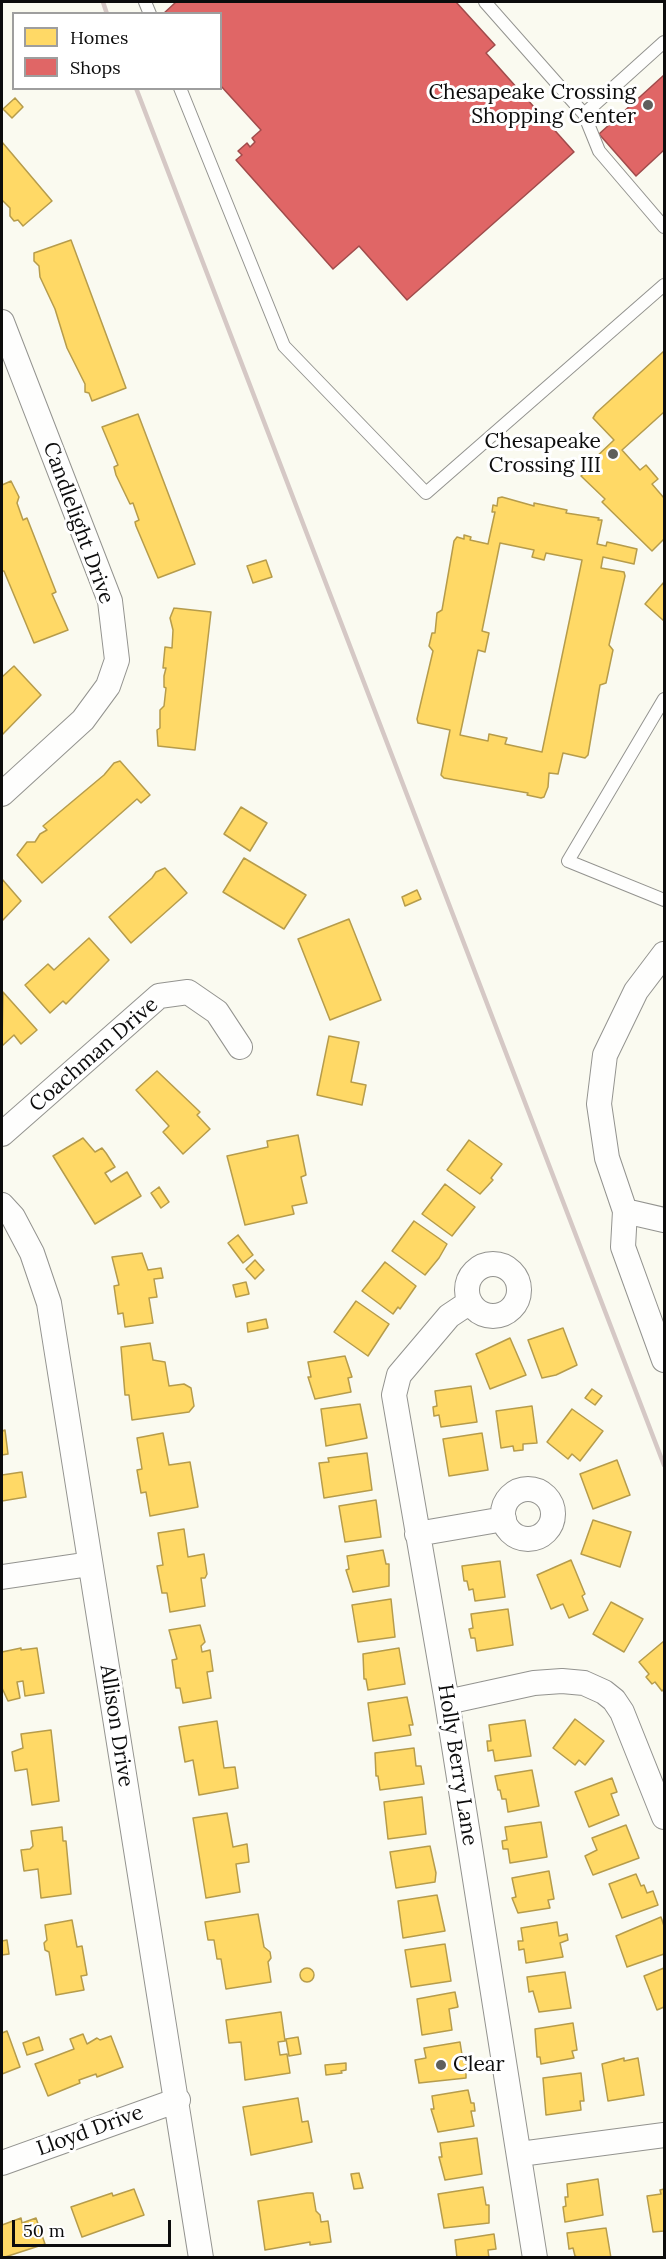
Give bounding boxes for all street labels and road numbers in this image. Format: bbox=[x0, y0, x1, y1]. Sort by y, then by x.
street label: Candlelight Drive bbox=[37, 439, 119, 607]
street label: Coachman Drive bbox=[25, 992, 163, 1118]
street label: Allison Drive bbox=[94, 1663, 138, 1789]
street label: Holly Berry Lane bbox=[432, 1682, 482, 1848]
street label: Lloyd Drive bbox=[33, 2100, 147, 2162]

